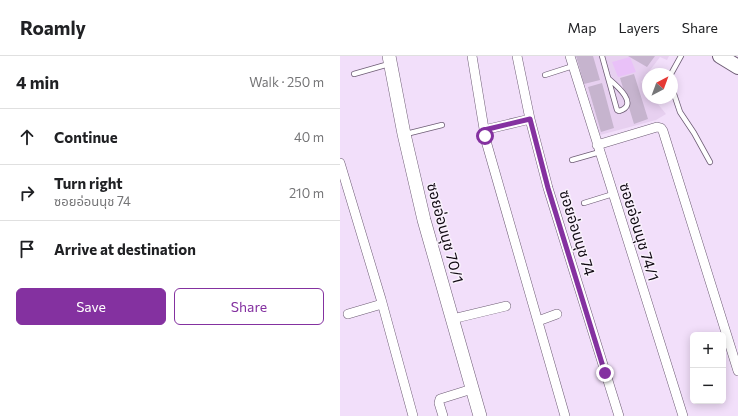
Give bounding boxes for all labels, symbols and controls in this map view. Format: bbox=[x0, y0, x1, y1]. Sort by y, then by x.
text: Roamly bbox=[20, 16, 86, 39]
text: Map bbox=[568, 19, 596, 36]
text: Layers bbox=[618, 19, 660, 36]
text: Share bbox=[682, 19, 718, 36]
north arrow bbox=[642, 68, 678, 104]
text: 4 min bbox=[16, 72, 59, 93]
text: Walk · 250 m bbox=[249, 74, 324, 90]
icon: ahead bbox=[16, 126, 38, 148]
route start bbox=[476, 127, 494, 145]
text: Continue bbox=[54, 128, 118, 146]
text: 40 m bbox=[294, 129, 324, 145]
text: Turn right bbox=[54, 174, 123, 192]
street label: ซอยอ่อนนุช 74/1 bbox=[616, 180, 663, 283]
street label: ซอยอ่อนนุช 70/1 bbox=[423, 181, 468, 285]
icon: right bbox=[16, 182, 38, 204]
text: 210 m bbox=[289, 185, 324, 201]
street label: ซอยอ่อนนุช 74 bbox=[555, 188, 600, 278]
text: ซอยอ่อนนุช 74 bbox=[54, 193, 131, 209]
icon: arrive bbox=[16, 238, 38, 260]
text: Arrive at destination bbox=[54, 240, 196, 258]
button: Save bbox=[16, 288, 166, 325]
button: Share bbox=[174, 288, 324, 325]
map controls bbox=[690, 332, 726, 404]
button: + bbox=[690, 332, 726, 368]
route end bbox=[596, 364, 614, 382]
button: − bbox=[690, 368, 726, 404]

